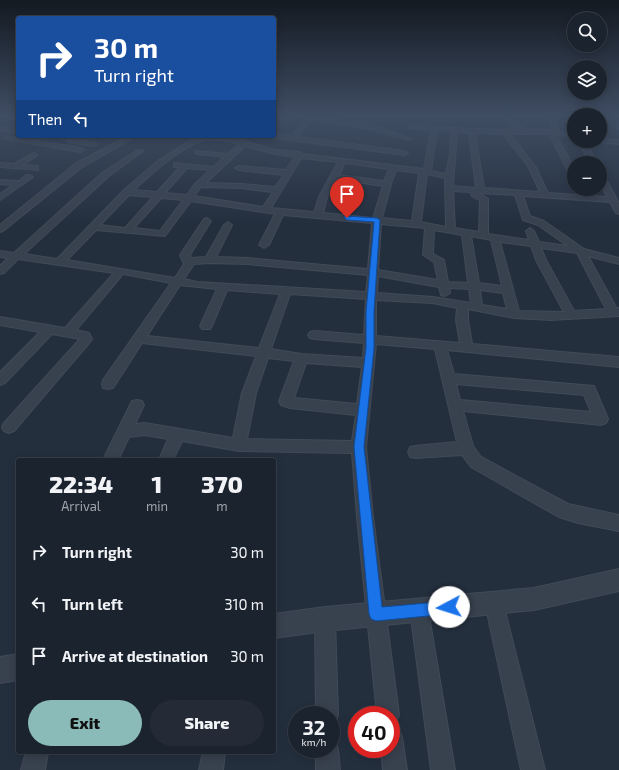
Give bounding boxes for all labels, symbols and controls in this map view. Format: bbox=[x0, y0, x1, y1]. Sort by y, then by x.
map controls bbox=[567, 12, 607, 196]
button: search bbox=[567, 12, 607, 52]
text: 30 m bbox=[94, 30, 158, 64]
icon: right bbox=[28, 32, 80, 84]
button: layers bbox=[567, 60, 607, 100]
text: Turn right bbox=[94, 64, 174, 86]
icon: left bbox=[70, 108, 92, 130]
button: + bbox=[567, 108, 607, 148]
text: Then bbox=[28, 110, 62, 128]
button: − bbox=[567, 156, 607, 196]
pin bbox=[330, 177, 364, 218]
icon: arrive bbox=[336, 183, 358, 205]
text: 22:34 bbox=[49, 469, 113, 498]
text: 1 bbox=[152, 469, 162, 498]
text: 370 bbox=[201, 469, 243, 498]
text: Arrival bbox=[61, 498, 101, 514]
text: min bbox=[146, 498, 168, 514]
text: m bbox=[216, 498, 228, 514]
icon: right bbox=[28, 541, 50, 563]
text: Turn right bbox=[62, 543, 132, 561]
text: 30 m bbox=[230, 543, 264, 561]
position arrow bbox=[428, 586, 470, 628]
icon: left bbox=[28, 593, 50, 615]
text: Turn left bbox=[62, 595, 123, 613]
text: 310 m bbox=[224, 595, 264, 613]
icon: arrive bbox=[28, 645, 50, 667]
text: Arrive at destination bbox=[62, 647, 208, 665]
text: 30 m bbox=[230, 647, 264, 665]
button: Exit bbox=[28, 700, 142, 746]
button: Share bbox=[150, 700, 264, 746]
speed limit sign: 40 bbox=[348, 706, 400, 758]
text: 32 bbox=[303, 715, 325, 739]
text: km/h bbox=[302, 736, 326, 748]

